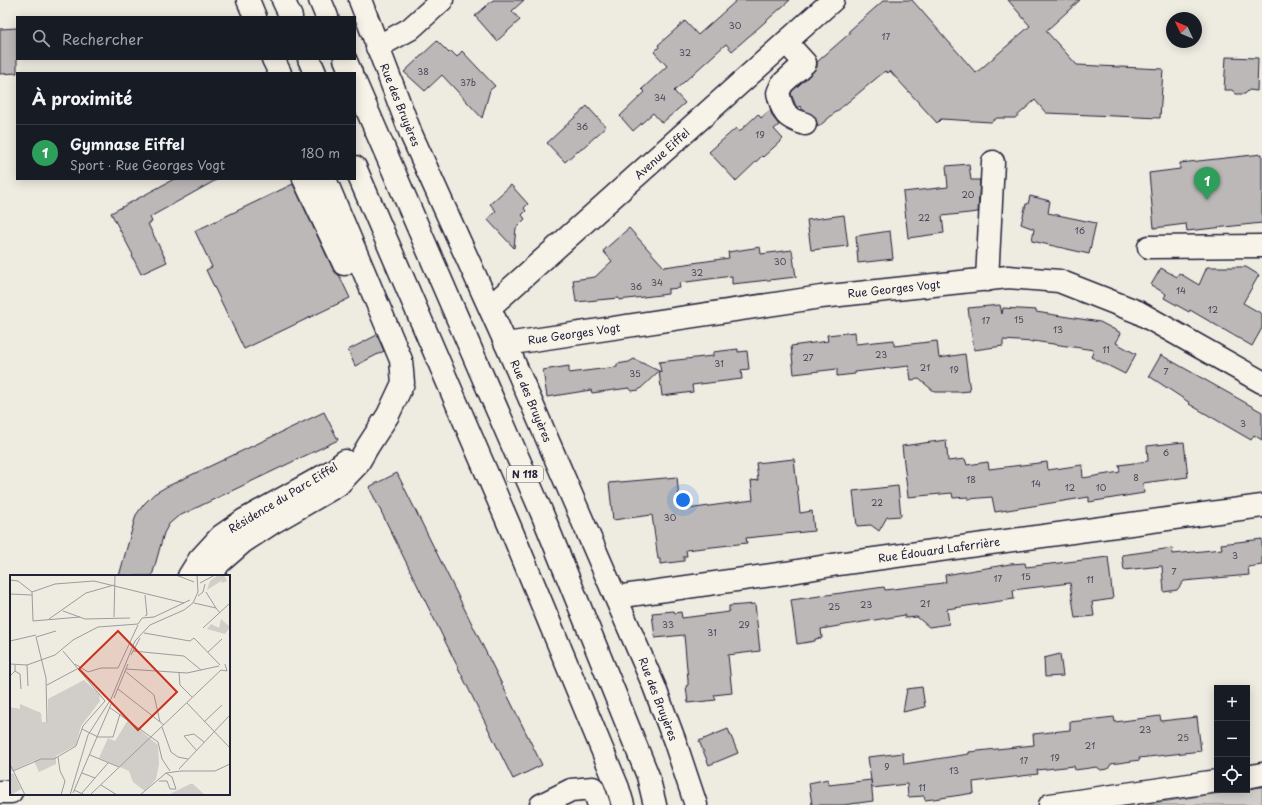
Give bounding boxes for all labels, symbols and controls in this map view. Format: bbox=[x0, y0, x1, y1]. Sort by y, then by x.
north arrow bbox=[1166, 12, 1202, 48]
search box bbox=[16, 16, 356, 60]
house number: 30 bbox=[729, 18, 742, 32]
icon: search bbox=[30, 27, 52, 49]
text: Rechercher bbox=[62, 27, 143, 50]
house number: 17 bbox=[882, 29, 891, 43]
house number: 32 bbox=[679, 45, 691, 59]
street label: Rue des Bruyères bbox=[376, 61, 425, 149]
house number: 38 bbox=[417, 64, 429, 78]
house number: 37b bbox=[460, 75, 476, 89]
text: À proximité bbox=[32, 85, 132, 111]
house number: 34 bbox=[654, 90, 666, 104]
house number: 36 bbox=[576, 119, 588, 133]
street label: Avenue Eiffel bbox=[630, 124, 693, 183]
house number: 19 bbox=[755, 127, 765, 141]
text: Gymnase Eiffel bbox=[70, 132, 185, 155]
text: 1 bbox=[42, 143, 48, 162]
text: 180 m bbox=[301, 143, 340, 162]
text: Sport · Rue Georges Vogt bbox=[70, 155, 225, 174]
pin: 1 bbox=[1194, 167, 1220, 200]
house number: 20 bbox=[962, 187, 975, 201]
house number: 22 bbox=[918, 210, 930, 224]
house number: 16 bbox=[1075, 223, 1085, 237]
house number: 30 bbox=[774, 254, 787, 268]
house number: 32 bbox=[691, 265, 703, 279]
house number: 34 bbox=[651, 275, 663, 289]
street label: Rue Georges Vogt bbox=[847, 275, 942, 302]
house number: 36 bbox=[630, 279, 642, 293]
house number: 14 bbox=[1176, 283, 1186, 297]
house number: 12 bbox=[1208, 302, 1218, 316]
house number: 15 bbox=[1014, 312, 1024, 326]
house number: 17 bbox=[982, 313, 991, 327]
street label: Rue Georges Vogt bbox=[527, 319, 622, 348]
house number: 13 bbox=[1053, 322, 1063, 336]
house number: 11 bbox=[1102, 342, 1110, 356]
house number: 23 bbox=[875, 347, 887, 361]
house number: 27 bbox=[802, 350, 814, 364]
house number: 31 bbox=[714, 356, 724, 370]
street label: Rue des Bruyères bbox=[506, 357, 557, 445]
house number: 21 bbox=[920, 360, 930, 374]
house number: 19 bbox=[949, 362, 959, 376]
house number: 7 bbox=[1163, 364, 1169, 378]
house number: 35 bbox=[629, 366, 641, 380]
house number: 3 bbox=[1240, 416, 1246, 430]
house number: 6 bbox=[1163, 445, 1169, 459]
street label: Résidence du Parc Eiffel bbox=[225, 458, 341, 537]
road number: N 118 bbox=[507, 466, 543, 482]
house number: 8 bbox=[1133, 470, 1139, 484]
house number: 18 bbox=[966, 472, 976, 486]
house number: 14 bbox=[1031, 476, 1041, 490]
house number: 12 bbox=[1065, 480, 1075, 494]
house number: 10 bbox=[1096, 480, 1107, 494]
your location bbox=[673, 490, 693, 510]
house number: 22 bbox=[871, 495, 883, 509]
house number: 30 bbox=[664, 510, 677, 524]
street label: Rue Édouard Laferrière bbox=[877, 533, 1001, 566]
house number: 3 bbox=[1232, 548, 1238, 562]
house number: 7 bbox=[1171, 564, 1177, 578]
house number: 15 bbox=[1021, 569, 1031, 583]
house number: 17 bbox=[994, 571, 1003, 585]
house number: 11 bbox=[1086, 572, 1094, 586]
inset map bbox=[10, 575, 230, 795]
house number: 21 bbox=[920, 596, 930, 610]
house number: 23 bbox=[860, 597, 872, 611]
house number: 25 bbox=[828, 599, 840, 613]
house number: 33 bbox=[662, 617, 674, 631]
house number: 29 bbox=[738, 617, 750, 631]
house number: 31 bbox=[707, 625, 717, 639]
street label: Rue des Bruyères bbox=[635, 655, 682, 743]
map controls bbox=[1214, 685, 1250, 793]
button: + bbox=[1214, 685, 1250, 721]
button: − bbox=[1214, 721, 1250, 757]
house number: 23 bbox=[1139, 722, 1151, 736]
house number: 25 bbox=[1177, 730, 1189, 744]
house number: 21 bbox=[1085, 738, 1095, 752]
house number: 19 bbox=[1050, 750, 1060, 764]
house number: 17 bbox=[1020, 753, 1029, 767]
button: locate bbox=[1214, 757, 1250, 793]
house number: 9 bbox=[884, 759, 890, 773]
house number: 13 bbox=[949, 763, 959, 777]
house number: 11 bbox=[918, 780, 926, 794]

